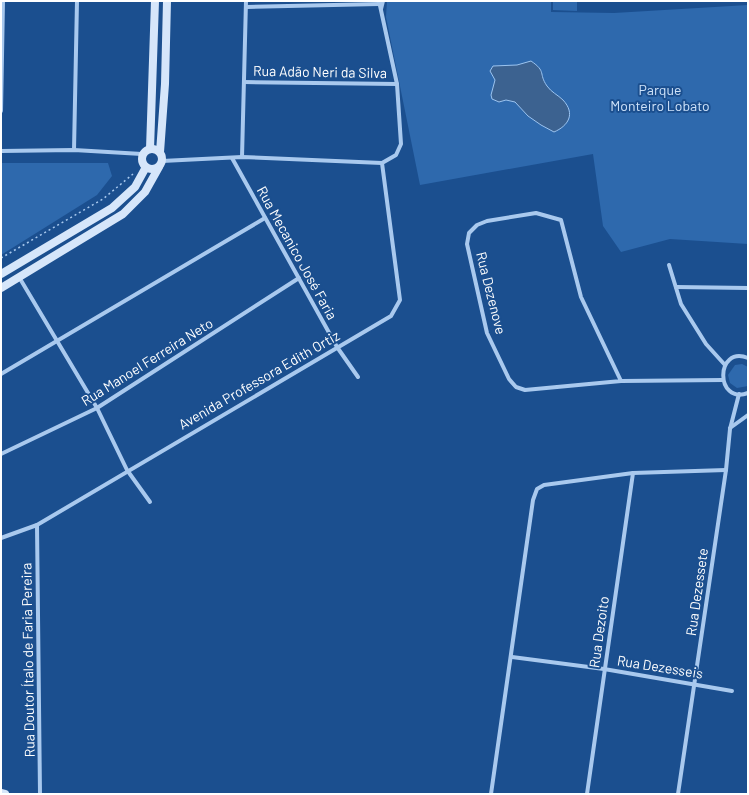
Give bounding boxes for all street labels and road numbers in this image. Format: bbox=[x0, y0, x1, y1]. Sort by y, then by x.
street label: Rua Adão Neri da Silva bbox=[253, 62, 387, 81]
street label: Rua Mecanico José Faria bbox=[254, 183, 341, 322]
street label: Rua Dezenove bbox=[473, 250, 510, 336]
street label: Rua Manoel Ferreira Neto bbox=[78, 314, 216, 409]
street label: Avenida Professora Edith Ortiz bbox=[175, 326, 342, 433]
street label: Rua Dezessete bbox=[682, 547, 711, 637]
street label: Rua Doutor Ítalo de Faria Pereira bbox=[17, 563, 38, 758]
street label: Rua Dezoito bbox=[585, 595, 612, 669]
street label: Rua Dezesseis bbox=[616, 651, 704, 682]

